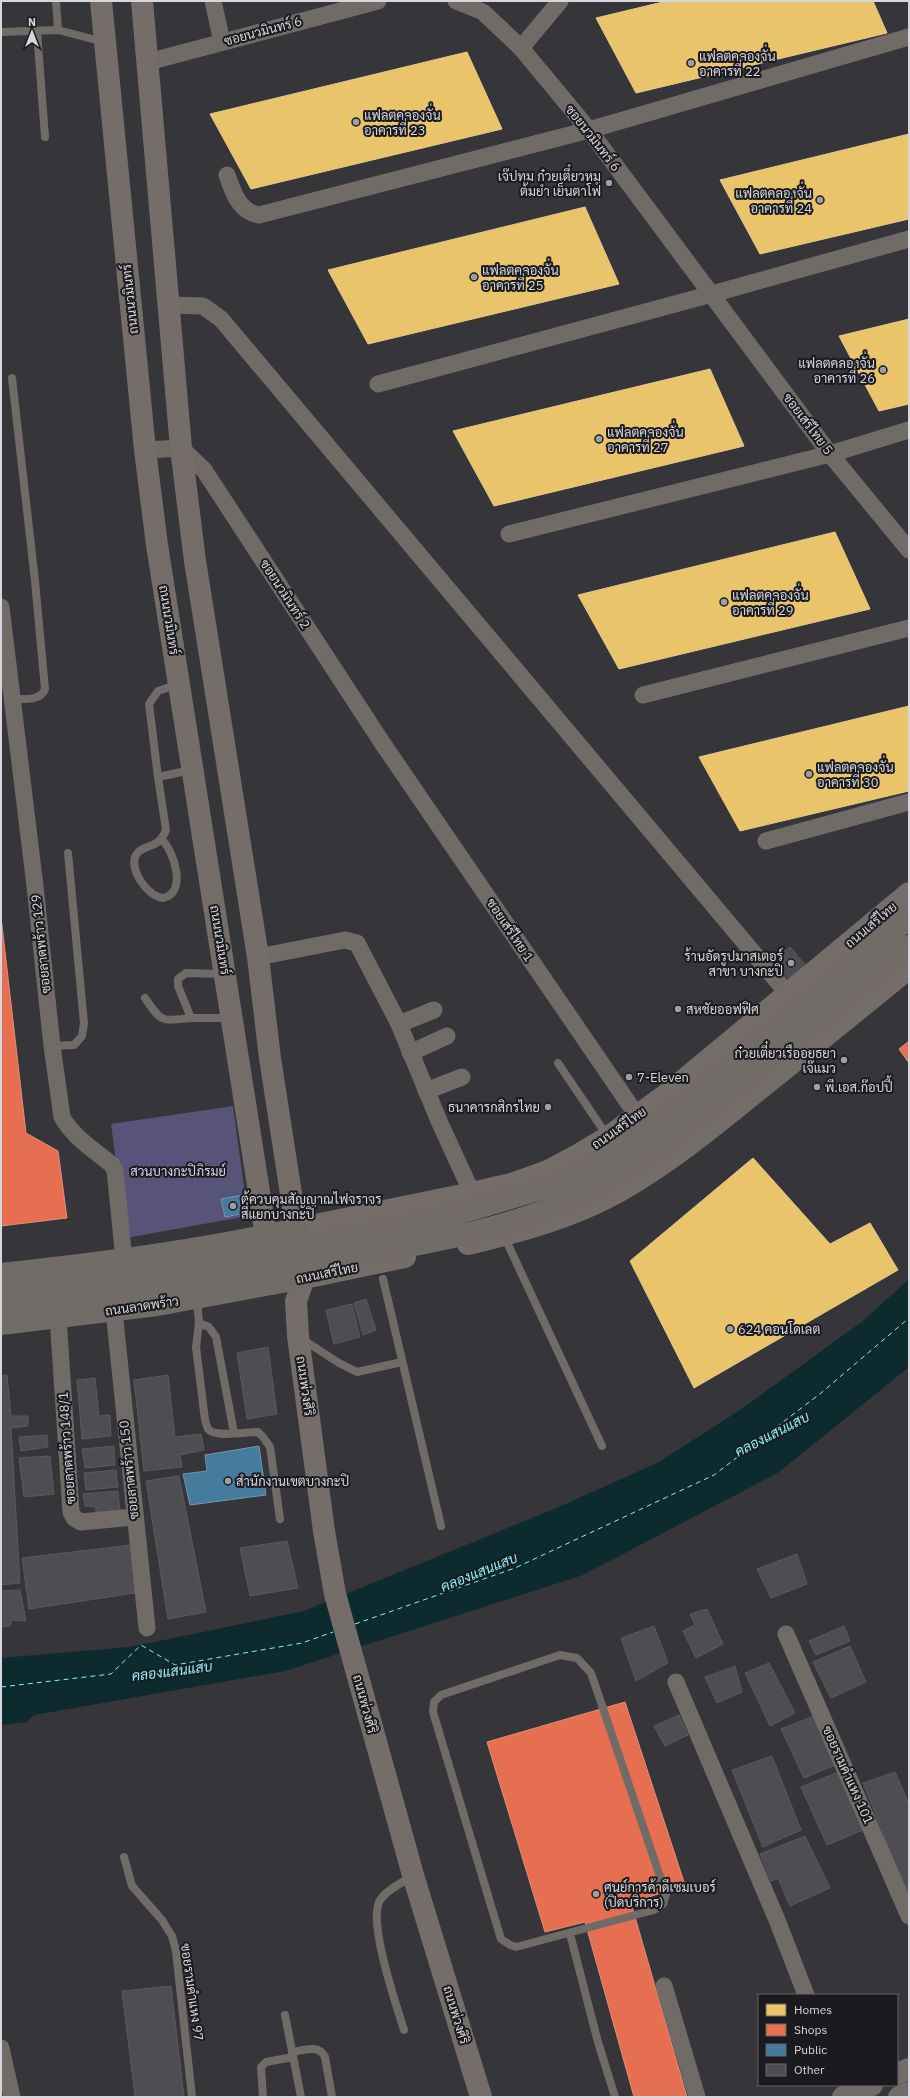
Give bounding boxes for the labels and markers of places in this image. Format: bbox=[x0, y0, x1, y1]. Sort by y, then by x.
place label: แฟลตคลองจั่น อาคารที่ 22 bbox=[699, 44, 776, 80]
marker: แฟลตคลองจั่น อาคารที่ 22 bbox=[686, 58, 696, 68]
place label: แฟลตคลองจั่น อาคารที่ 23 bbox=[364, 103, 441, 139]
marker: แฟลตคลองจั่น อาคารที่ 23 bbox=[351, 117, 361, 127]
place label: เจ๊ปทุม ก๋วยเตี๋ยวหมู ต้มยำ เย็นตาโฟ bbox=[498, 164, 601, 200]
marker: เจ๊ปทุม ก๋วยเตี๋ยวหมู ต้มยำ เย็นตาโฟ bbox=[604, 178, 614, 188]
place label: แฟลตคลองจั่น อาคารที่ 24 bbox=[735, 181, 812, 217]
marker: แฟลตคลองจั่น อาคารที่ 24 bbox=[815, 195, 825, 205]
place label: แฟลตคลองจั่น อาคารที่ 25 bbox=[482, 258, 559, 294]
marker: แฟลตคลองจั่น อาคารที่ 25 bbox=[469, 272, 479, 282]
place label: แฟลตคลองจั่น อาคารที่ 26 bbox=[798, 351, 875, 387]
marker: แฟลตคลองจั่น อาคารที่ 26 bbox=[878, 365, 888, 375]
place label: แฟลตคลองจั่น อาคารที่ 27 bbox=[607, 420, 684, 456]
marker: แฟลตคลองจั่น อาคารที่ 27 bbox=[594, 434, 604, 444]
place label: แฟลตคลองจั่น อาคารที่ 29 bbox=[732, 583, 809, 619]
marker: แฟลตคลองจั่น อาคารที่ 29 bbox=[719, 597, 729, 607]
place label: แฟลตคลองจั่น อาคารที่ 30 bbox=[817, 755, 894, 791]
marker: แฟลตคลองจั่น อาคารที่ 30 bbox=[804, 769, 814, 779]
place label: ร้านอัดรูปมาสเตอร์ สาขา บางกะปิ bbox=[684, 947, 783, 980]
marker: ร้านอัดรูปมาสเตอร์ สาขา บางกะปิ bbox=[786, 958, 796, 968]
place label: สหชัยออฟฟิศ bbox=[686, 1001, 759, 1018]
marker: สหชัยออฟฟิศ bbox=[673, 1004, 683, 1014]
place label: ก๋วยเตี๋ยวเรืออยุธยา เจ๊แมว bbox=[735, 1041, 836, 1077]
marker: ก๋วยเตี๋ยวเรืออยุธยา เจ๊แมว bbox=[839, 1055, 849, 1065]
place label: 7-Eleven bbox=[637, 1069, 689, 1086]
marker: 7-Eleven bbox=[624, 1072, 634, 1082]
place label: พี.เอส.ก๊อปปี้ bbox=[825, 1075, 893, 1096]
marker: พี.เอส.ก๊อปปี้ bbox=[812, 1082, 822, 1092]
place label: ธนาคารกสิกรไทย bbox=[448, 1099, 540, 1116]
marker: ธนาคารกสิกรไทย bbox=[543, 1102, 553, 1112]
place label: ตู้ควบคุมสัญญาณไฟจราจร สี่แยกบางกะปิ bbox=[241, 1190, 382, 1223]
marker: ตู้ควบคุมสัญญาณไฟจราจร สี่แยกบางกะปิ bbox=[228, 1201, 238, 1211]
place label: 624 คอนโดเลต bbox=[738, 1321, 820, 1338]
marker: 624 คอนโดเลต bbox=[725, 1324, 735, 1334]
place label: สำนักงานเขตบางกะปิ bbox=[236, 1473, 349, 1490]
marker: สำนักงานเขตบางกะปิ bbox=[223, 1476, 233, 1486]
place label: ศูนย์การค้าดีเซมเบอร์ (ปิดบริการ) bbox=[604, 1878, 716, 1911]
marker: ศูนย์การค้าดีเซมเบอร์ (ปิดบริการ) bbox=[591, 1889, 601, 1899]

